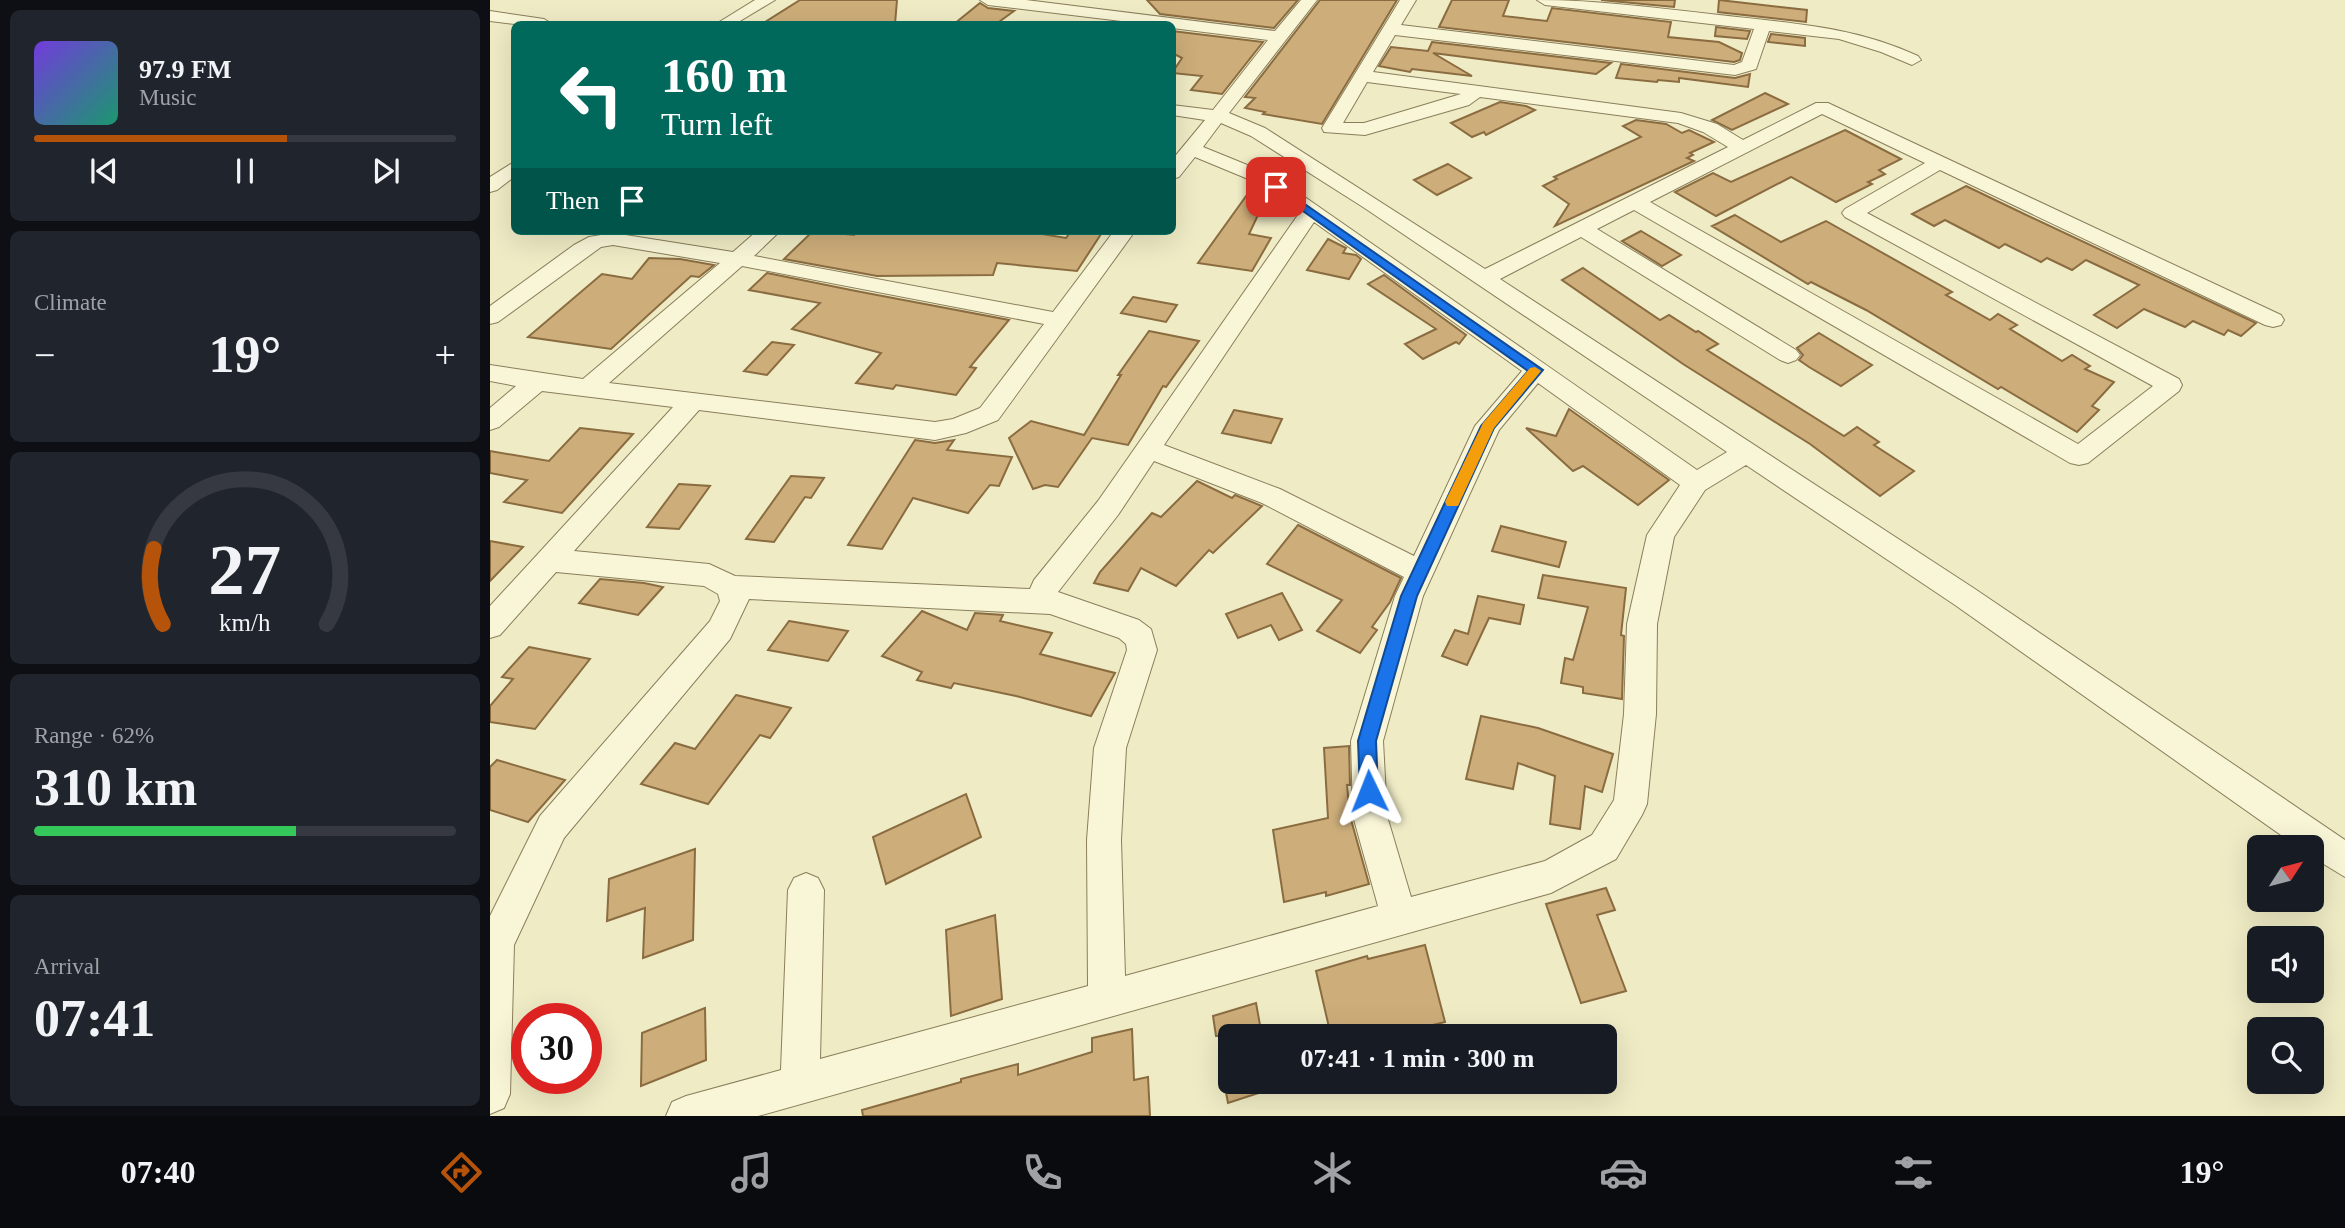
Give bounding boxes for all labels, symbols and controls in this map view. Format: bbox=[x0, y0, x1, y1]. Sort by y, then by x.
text: 160 m bbox=[661, 48, 788, 103]
icon: left bbox=[546, 49, 637, 140]
text: 97.9 FM bbox=[139, 55, 231, 84]
text: Music bbox=[139, 85, 197, 110]
text: Turn left bbox=[661, 106, 773, 142]
icon: previous bbox=[85, 152, 123, 190]
icon: pause bbox=[226, 152, 264, 190]
icon: next bbox=[367, 152, 405, 190]
pin bbox=[1246, 157, 1306, 217]
icon: arrive bbox=[1257, 168, 1295, 206]
icon: arrive bbox=[613, 182, 651, 220]
text: Then bbox=[546, 186, 599, 215]
text: Climate bbox=[34, 290, 107, 315]
text: 19° bbox=[209, 326, 281, 383]
text: − bbox=[34, 334, 55, 376]
text: + bbox=[435, 334, 456, 376]
text: 27 bbox=[209, 529, 281, 610]
text: km/h bbox=[219, 609, 271, 636]
text: Range · 62% bbox=[34, 723, 154, 748]
position arrow bbox=[1332, 754, 1406, 828]
text: 310 km bbox=[34, 759, 197, 816]
north arrow bbox=[2247, 835, 2324, 912]
map controls bbox=[2247, 835, 2324, 1094]
button: sound bbox=[2247, 926, 2324, 1003]
text: Arrival bbox=[34, 954, 100, 979]
text: 07:41 bbox=[34, 990, 155, 1047]
speed limit sign: 30 bbox=[511, 1003, 602, 1094]
button: search bbox=[2247, 1017, 2324, 1094]
text: 07:41 · 1 min · 300 m bbox=[1301, 1044, 1535, 1073]
icon: directions bbox=[437, 1148, 486, 1197]
icon: music bbox=[727, 1148, 776, 1197]
icon: phone bbox=[1018, 1148, 1067, 1197]
icon: climate bbox=[1308, 1148, 1357, 1197]
icon: car bbox=[1599, 1148, 1648, 1197]
icon: filters bbox=[1889, 1148, 1938, 1197]
text: 07:40 bbox=[121, 1154, 195, 1190]
text: 19° bbox=[2179, 1154, 2224, 1190]

